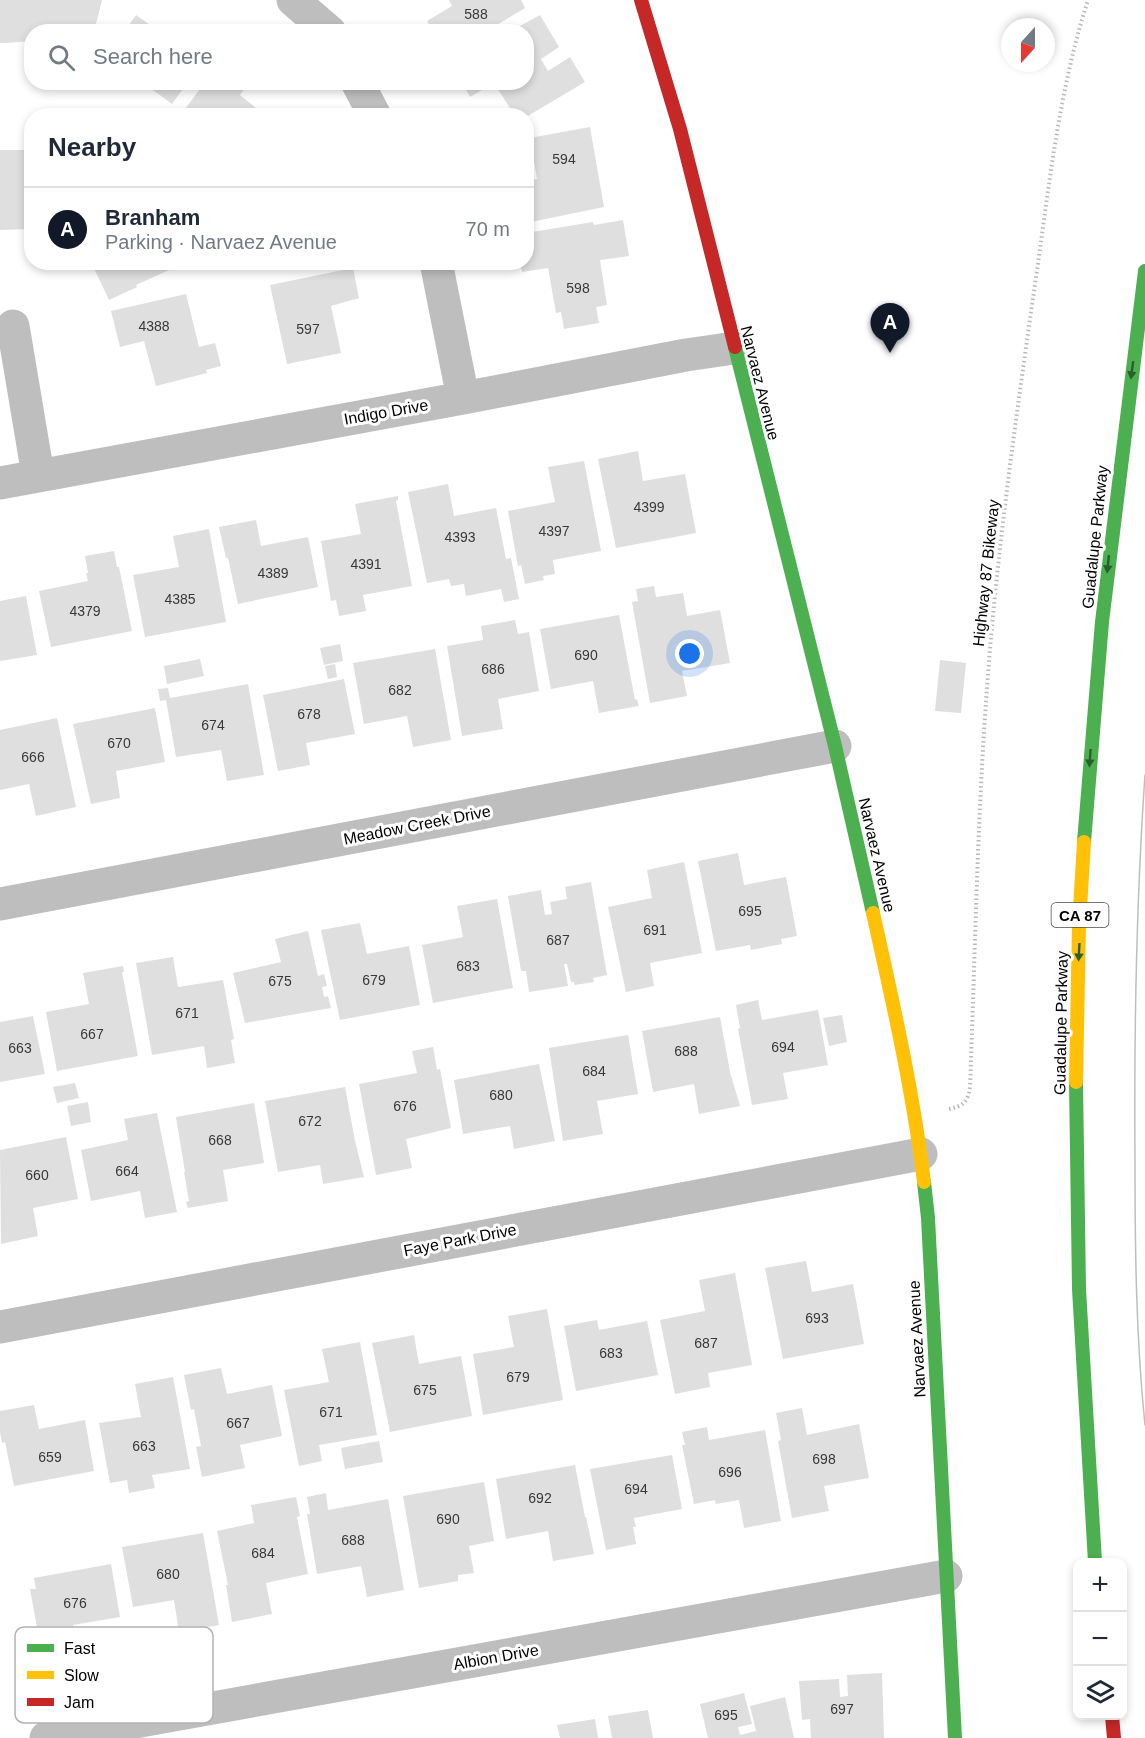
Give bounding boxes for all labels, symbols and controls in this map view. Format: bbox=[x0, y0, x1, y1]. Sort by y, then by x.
house number: 588 bbox=[464, 6, 488, 22]
north arrow bbox=[1001, 18, 1055, 72]
search box bbox=[24, 24, 534, 90]
icon: search bbox=[45, 41, 78, 74]
text: Search here bbox=[93, 44, 213, 69]
text: Nearby bbox=[48, 132, 136, 162]
house number: 594 bbox=[552, 151, 576, 167]
text: Branham bbox=[105, 205, 200, 230]
text: A bbox=[60, 218, 75, 240]
text: 70 m bbox=[466, 218, 510, 240]
text: Parking · Narvaez Avenue bbox=[105, 231, 337, 253]
house number: 598 bbox=[566, 280, 590, 296]
pin: A bbox=[870, 304, 910, 353]
house number: 4388 bbox=[138, 318, 170, 334]
house number: 597 bbox=[296, 321, 320, 337]
street label: Narvaez Avenue bbox=[738, 324, 782, 442]
one-way arrow bbox=[1127, 361, 1136, 380]
street label: Indigo Drive bbox=[342, 396, 430, 428]
street label: Guadalupe Parkway bbox=[1079, 464, 1111, 610]
house number: 4399 bbox=[633, 499, 665, 515]
street label: Highway 87 Bikeway bbox=[970, 499, 1002, 647]
house number: 4397 bbox=[538, 523, 570, 539]
house number: 4393 bbox=[444, 529, 476, 545]
one-way arrow bbox=[1103, 554, 1113, 573]
house number: 4391 bbox=[350, 556, 382, 572]
house number: 4389 bbox=[257, 565, 289, 581]
house number: 4385 bbox=[164, 591, 196, 607]
house number: 4379 bbox=[69, 603, 101, 619]
your location bbox=[675, 639, 704, 668]
house number: 690 bbox=[574, 647, 598, 663]
house number: 686 bbox=[481, 661, 505, 677]
house number: 682 bbox=[388, 682, 412, 698]
house number: 678 bbox=[297, 706, 321, 722]
house number: 674 bbox=[201, 717, 225, 733]
house number: 670 bbox=[107, 735, 131, 751]
one-way arrow bbox=[1085, 748, 1095, 767]
house number: 666 bbox=[21, 749, 45, 765]
street label: Narvaez Avenue bbox=[856, 796, 898, 914]
street label: Meadow Creek Drive bbox=[342, 802, 492, 848]
house number: 695 bbox=[738, 903, 762, 919]
road number: CA 87 bbox=[1052, 903, 1108, 927]
house number: 691 bbox=[643, 922, 667, 938]
house number: 687 bbox=[546, 932, 570, 948]
one-way arrow bbox=[1074, 943, 1083, 962]
street label: Guadalupe Parkway bbox=[1051, 951, 1071, 1095]
house number: 683 bbox=[456, 958, 480, 974]
house number: 679 bbox=[362, 972, 386, 988]
house number: 675 bbox=[268, 973, 292, 989]
house number: 671 bbox=[175, 1005, 199, 1021]
house number: 667 bbox=[80, 1026, 104, 1042]
house number: 694 bbox=[771, 1039, 795, 1055]
house number: 663 bbox=[8, 1040, 32, 1056]
house number: 688 bbox=[674, 1043, 698, 1059]
house number: 684 bbox=[582, 1063, 606, 1079]
house number: 680 bbox=[489, 1087, 513, 1103]
house number: 676 bbox=[393, 1098, 417, 1114]
house number: 672 bbox=[298, 1113, 322, 1129]
house number: 668 bbox=[208, 1132, 232, 1148]
house number: 664 bbox=[115, 1163, 139, 1179]
house number: 660 bbox=[25, 1167, 49, 1183]
street label: Faye Park Drive bbox=[402, 1221, 518, 1259]
street label: Narvaez Avenue bbox=[905, 1280, 929, 1398]
house number: 693 bbox=[805, 1310, 829, 1326]
house number: 687 bbox=[694, 1335, 718, 1351]
house number: 683 bbox=[599, 1345, 623, 1361]
house number: 679 bbox=[506, 1369, 530, 1385]
house number: 675 bbox=[413, 1382, 437, 1398]
house number: 671 bbox=[319, 1404, 343, 1420]
house number: 667 bbox=[226, 1415, 250, 1431]
house number: 663 bbox=[132, 1438, 156, 1454]
house number: 659 bbox=[38, 1449, 62, 1465]
house number: 698 bbox=[812, 1451, 836, 1467]
house number: 696 bbox=[718, 1464, 742, 1480]
house number: 694 bbox=[624, 1481, 648, 1497]
house number: 692 bbox=[528, 1490, 552, 1506]
house number: 690 bbox=[436, 1511, 460, 1527]
house number: 688 bbox=[341, 1532, 365, 1548]
house number: 684 bbox=[251, 1545, 275, 1561]
map controls bbox=[1073, 1558, 1127, 1720]
button: + bbox=[1073, 1558, 1127, 1612]
house number: 680 bbox=[156, 1566, 180, 1582]
house number: 676 bbox=[63, 1595, 87, 1611]
button: − bbox=[1073, 1612, 1127, 1666]
legend bbox=[15, 1627, 213, 1723]
text: Fast bbox=[64, 1640, 96, 1657]
street label: Albion Drive bbox=[452, 1641, 540, 1673]
button: layers bbox=[1073, 1666, 1127, 1720]
text: Slow bbox=[64, 1667, 99, 1684]
text: Jam bbox=[64, 1694, 94, 1711]
house number: 697 bbox=[830, 1701, 854, 1717]
house number: 695 bbox=[714, 1707, 738, 1723]

